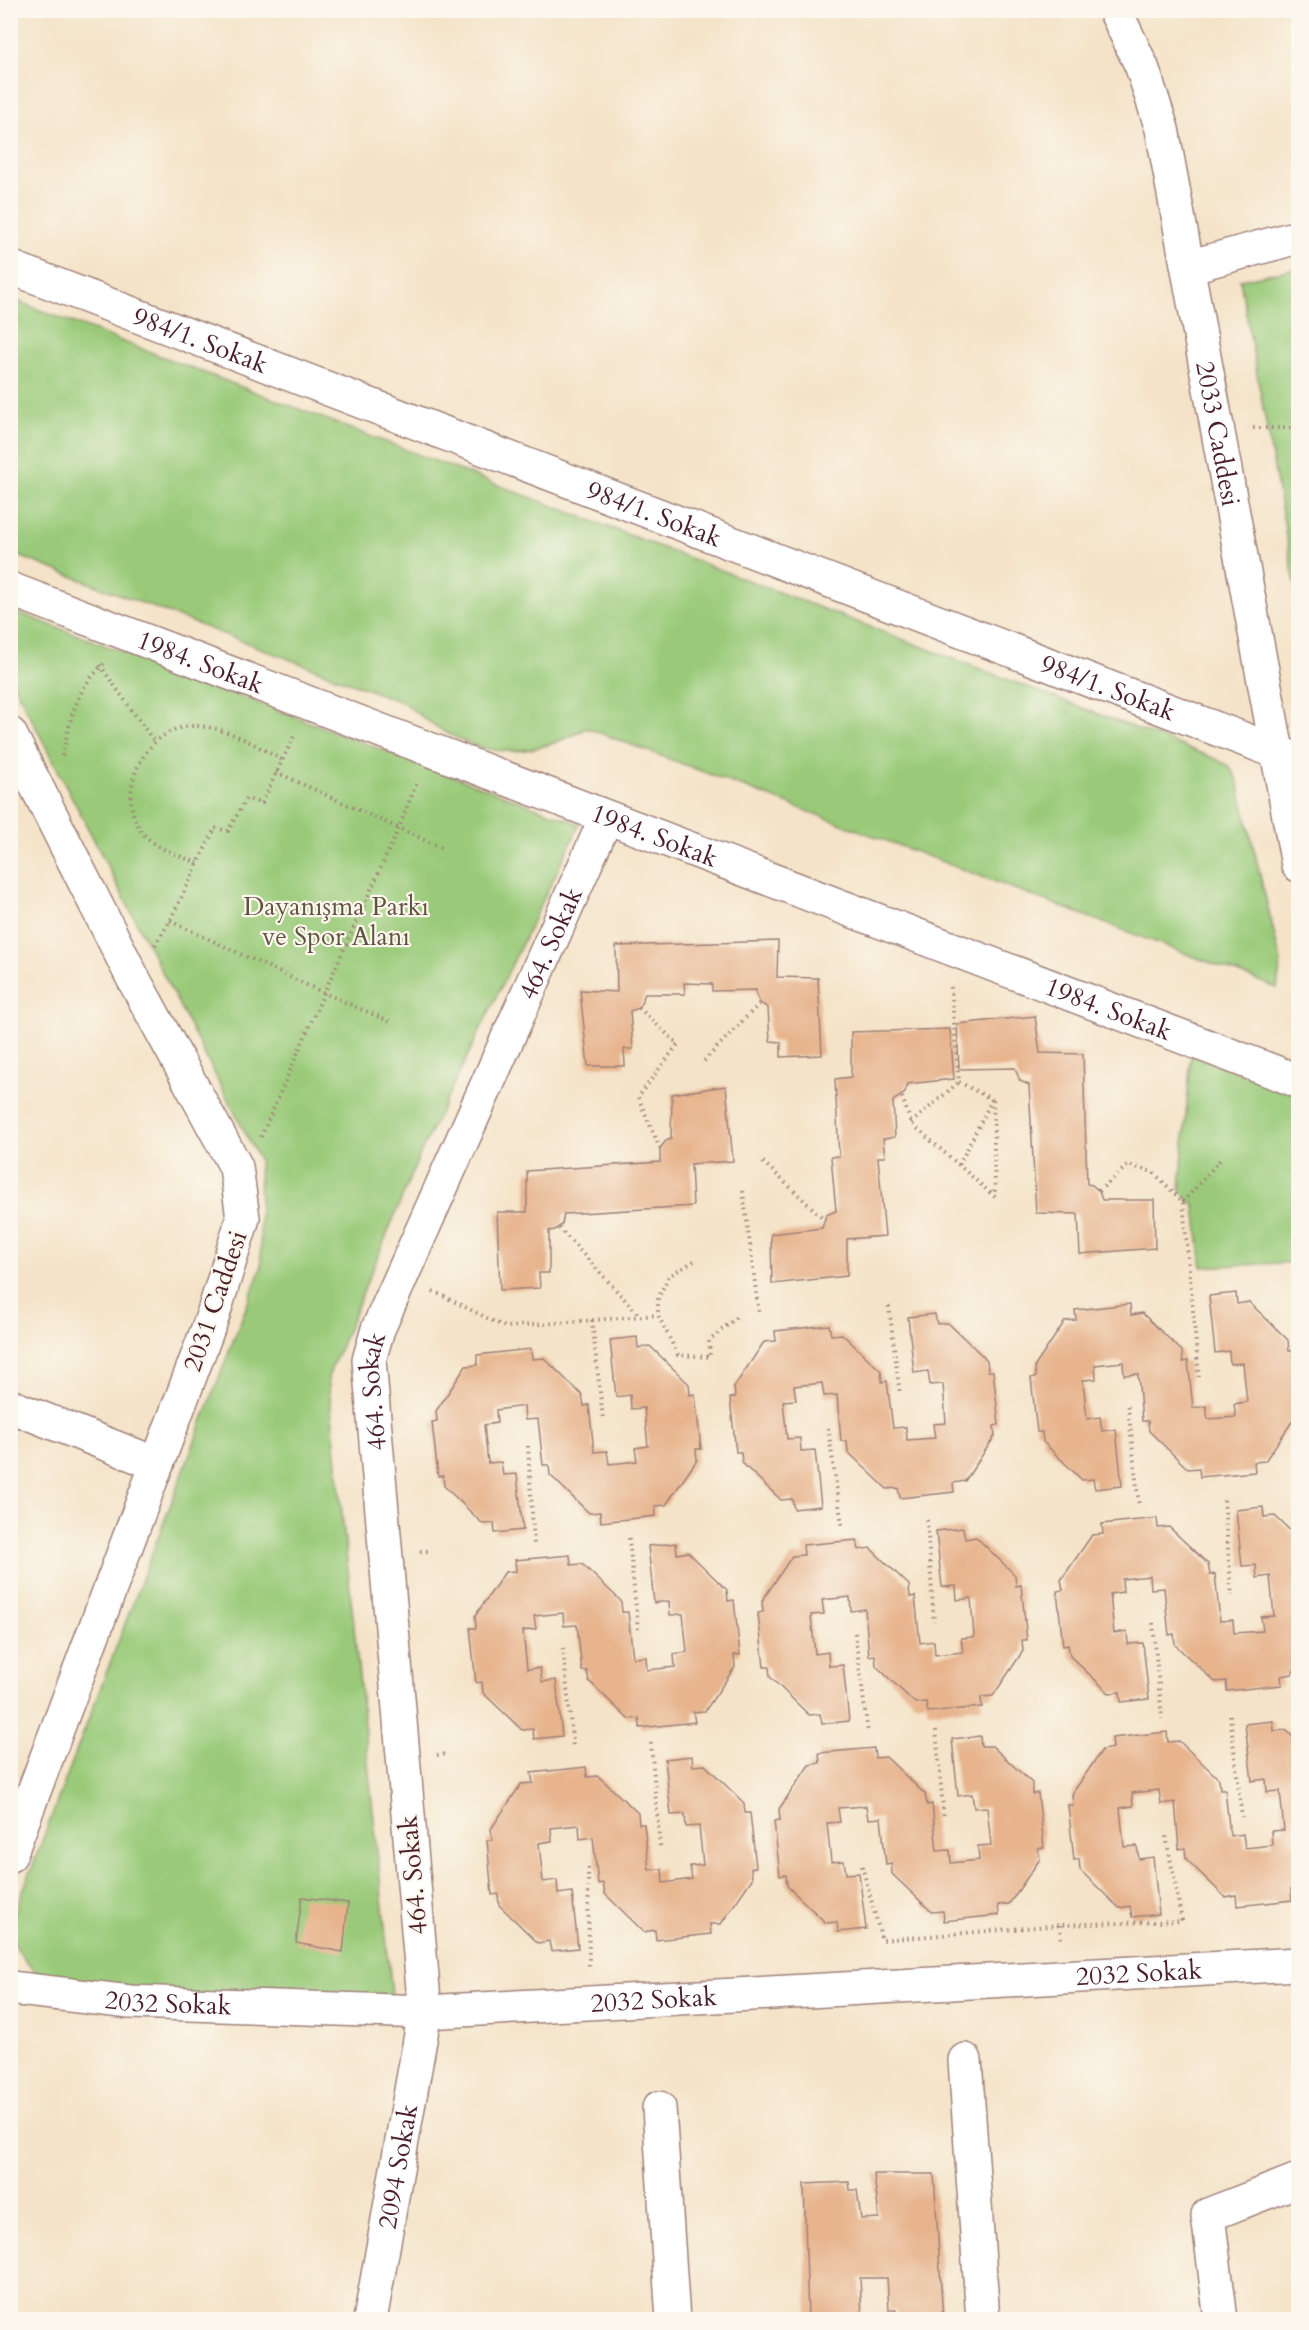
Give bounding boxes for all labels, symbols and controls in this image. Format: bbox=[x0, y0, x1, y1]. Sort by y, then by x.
street label: 984/1. Sokak bbox=[128, 298, 273, 382]
street label: 2033 Caddesi bbox=[1188, 358, 1249, 509]
street label: 984/1. Sokak bbox=[582, 472, 727, 555]
street label: 1984. Sokak bbox=[132, 622, 269, 702]
street label: 984/1. Sokak bbox=[1036, 646, 1181, 729]
street label: 1984. Sokak bbox=[586, 795, 723, 875]
street label: 464. Sokak bbox=[510, 881, 591, 1005]
park label: Dayanışma Parkı ve Spor Alanı bbox=[243, 889, 429, 954]
street label: 1984. Sokak bbox=[1040, 969, 1177, 1049]
street label: 2031 Caddesi bbox=[175, 1226, 255, 1376]
street label: 464. Sokak bbox=[351, 1328, 394, 1452]
street label: 464. Sokak bbox=[390, 1814, 436, 1936]
street label: 2032 Sokak bbox=[1075, 1952, 1203, 1994]
street label: 2032 Sokak bbox=[590, 1978, 718, 2020]
street label: 2032 Sokak bbox=[103, 1982, 232, 2023]
street label: 2094 Sokak bbox=[369, 2101, 426, 2232]

